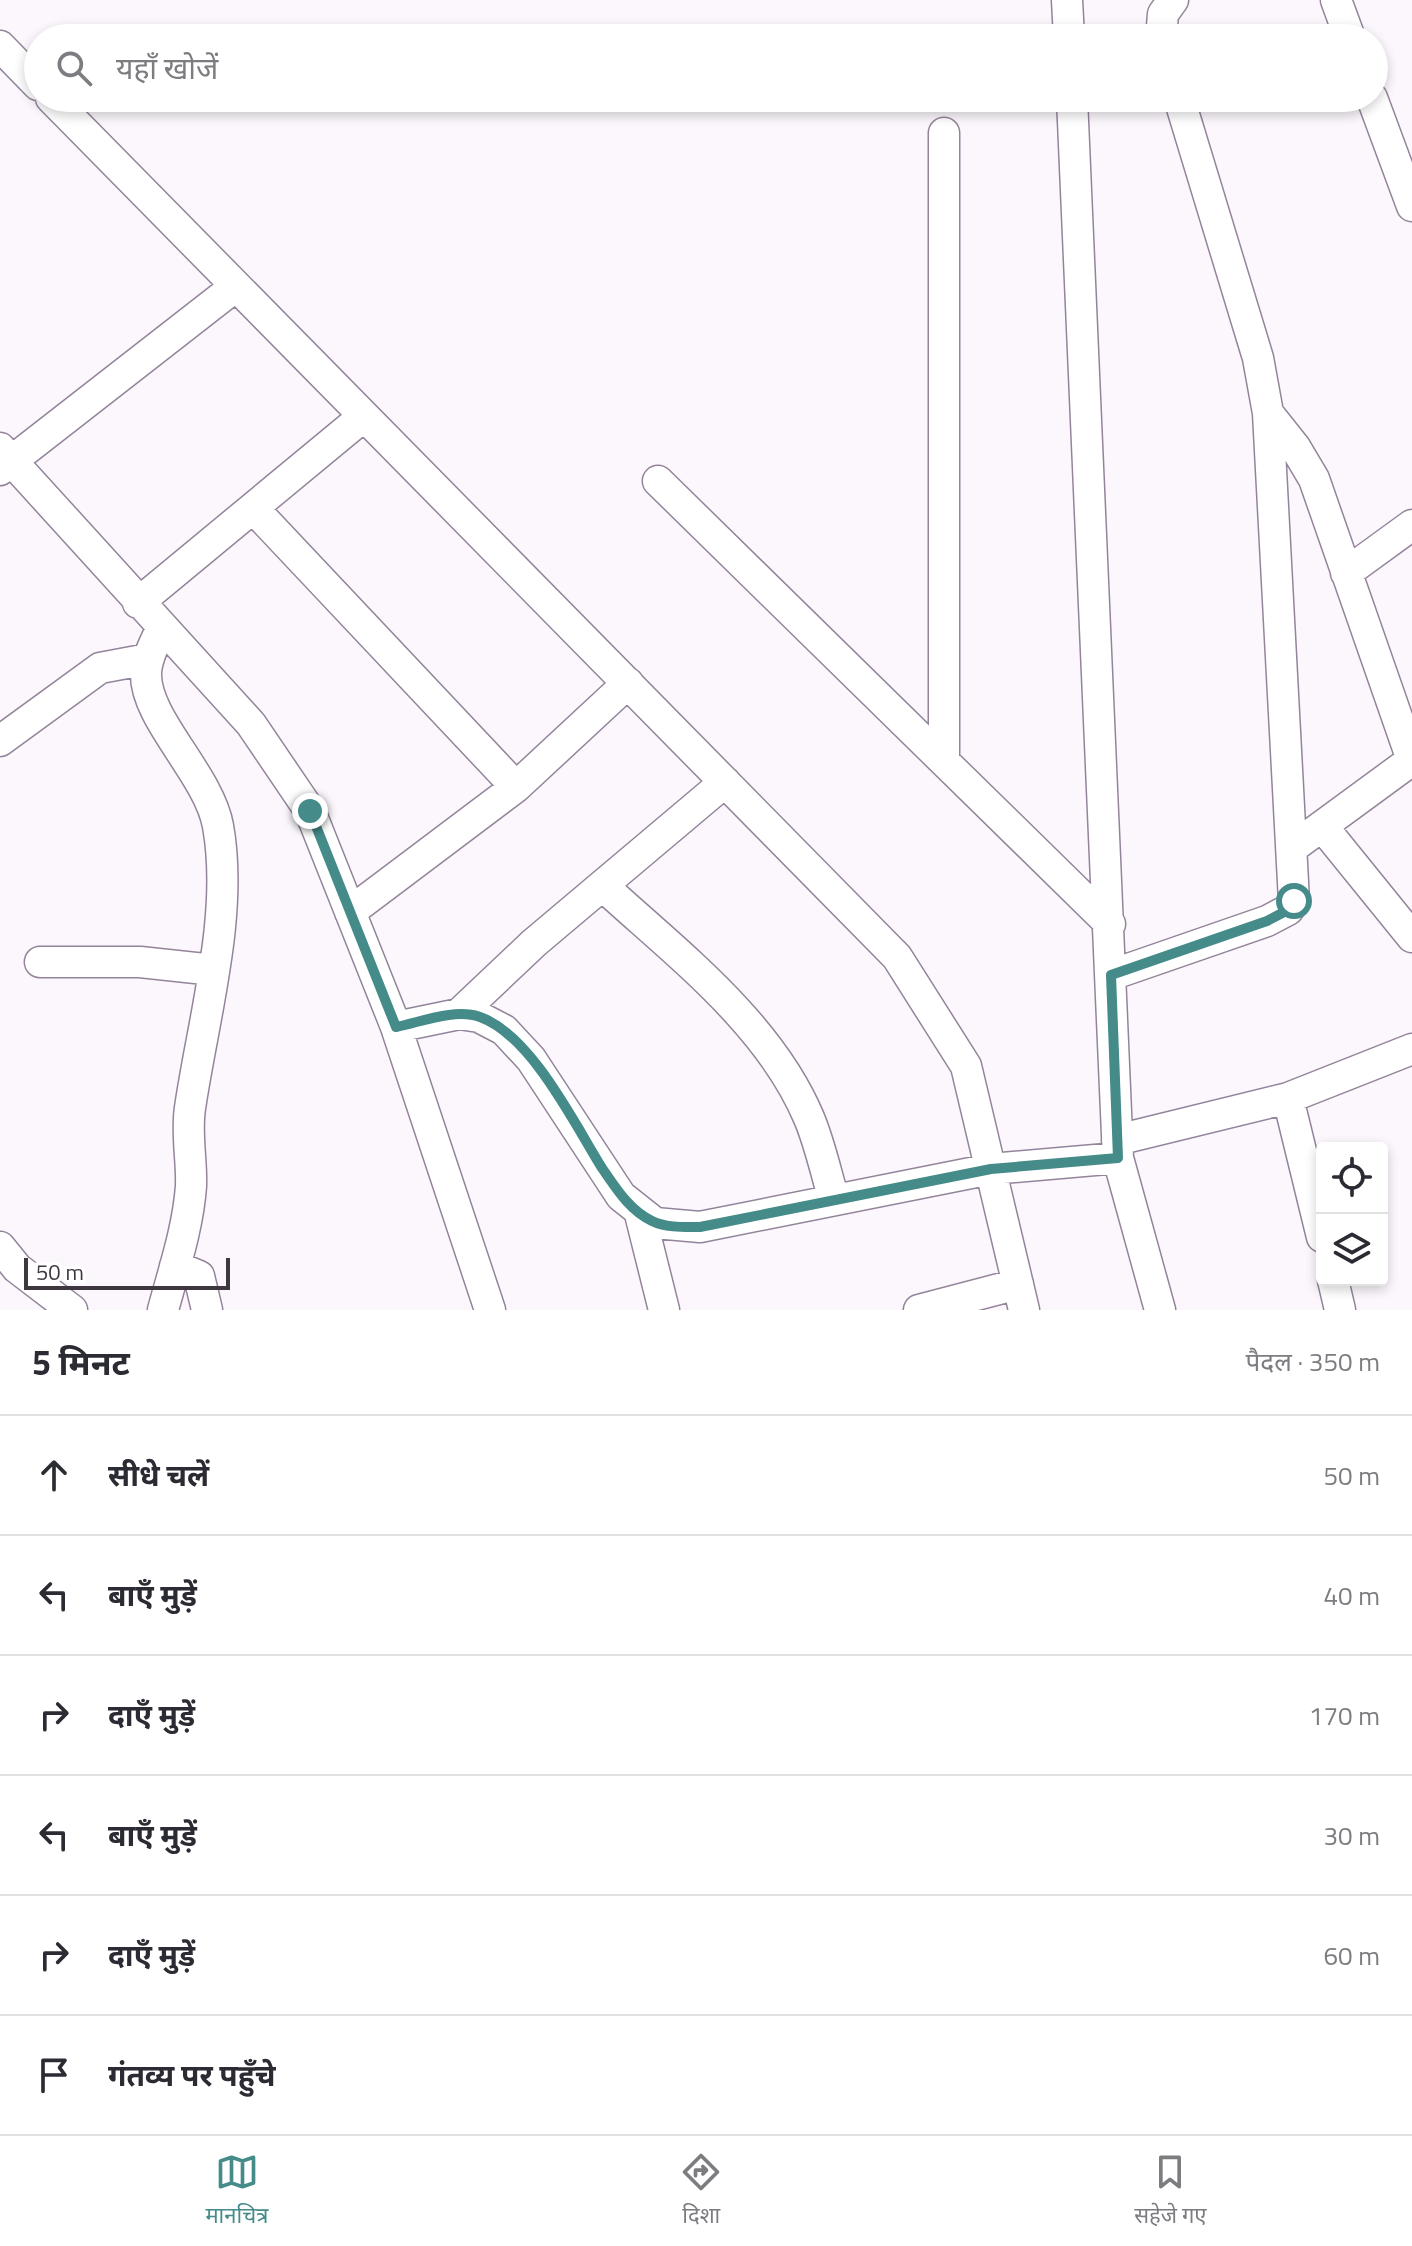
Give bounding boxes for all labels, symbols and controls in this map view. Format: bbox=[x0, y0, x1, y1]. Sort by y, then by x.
search box bbox=[24, 24, 1388, 112]
text: यहाँ खोजें bbox=[116, 45, 218, 91]
icon: search bbox=[52, 46, 96, 90]
route end bbox=[292, 793, 328, 829]
route start bbox=[1276, 883, 1312, 919]
map controls bbox=[1316, 1142, 1388, 1286]
button: locate bbox=[1316, 1142, 1388, 1214]
button: layers bbox=[1316, 1214, 1388, 1286]
scale bar bbox=[24, 1254, 230, 1290]
text: 50 m bbox=[36, 1255, 84, 1289]
text: 5 मिनट bbox=[32, 1336, 130, 1388]
text: पैदल · 350 m bbox=[1246, 1342, 1380, 1381]
text: सीधे चलें bbox=[108, 1452, 209, 1498]
icon: ahead bbox=[32, 1453, 76, 1497]
text: 50 m bbox=[1323, 1456, 1380, 1495]
text: बाएँ मुड़ें bbox=[108, 1572, 197, 1618]
icon: left bbox=[32, 1573, 76, 1617]
text: 40 m bbox=[1323, 1576, 1380, 1615]
text: दाएँ मुड़ें bbox=[108, 1692, 195, 1738]
icon: right bbox=[32, 1693, 76, 1737]
text: 170 m bbox=[1309, 1696, 1380, 1735]
text: बाएँ मुड़ें bbox=[108, 1812, 197, 1858]
icon: left bbox=[32, 1813, 76, 1857]
text: 30 m bbox=[1323, 1816, 1380, 1855]
text: दाएँ मुड़ें bbox=[108, 1932, 195, 1978]
icon: right bbox=[32, 1933, 76, 1977]
text: 60 m bbox=[1323, 1936, 1380, 1975]
text: गंतव्य पर पहुँचे bbox=[108, 2052, 275, 2098]
icon: arrive bbox=[32, 2053, 76, 2097]
tab: मानचित्र bbox=[205, 2150, 268, 2232]
tab: दिशा bbox=[679, 2150, 723, 2232]
tab: सहेजे गए bbox=[1134, 2150, 1207, 2232]

